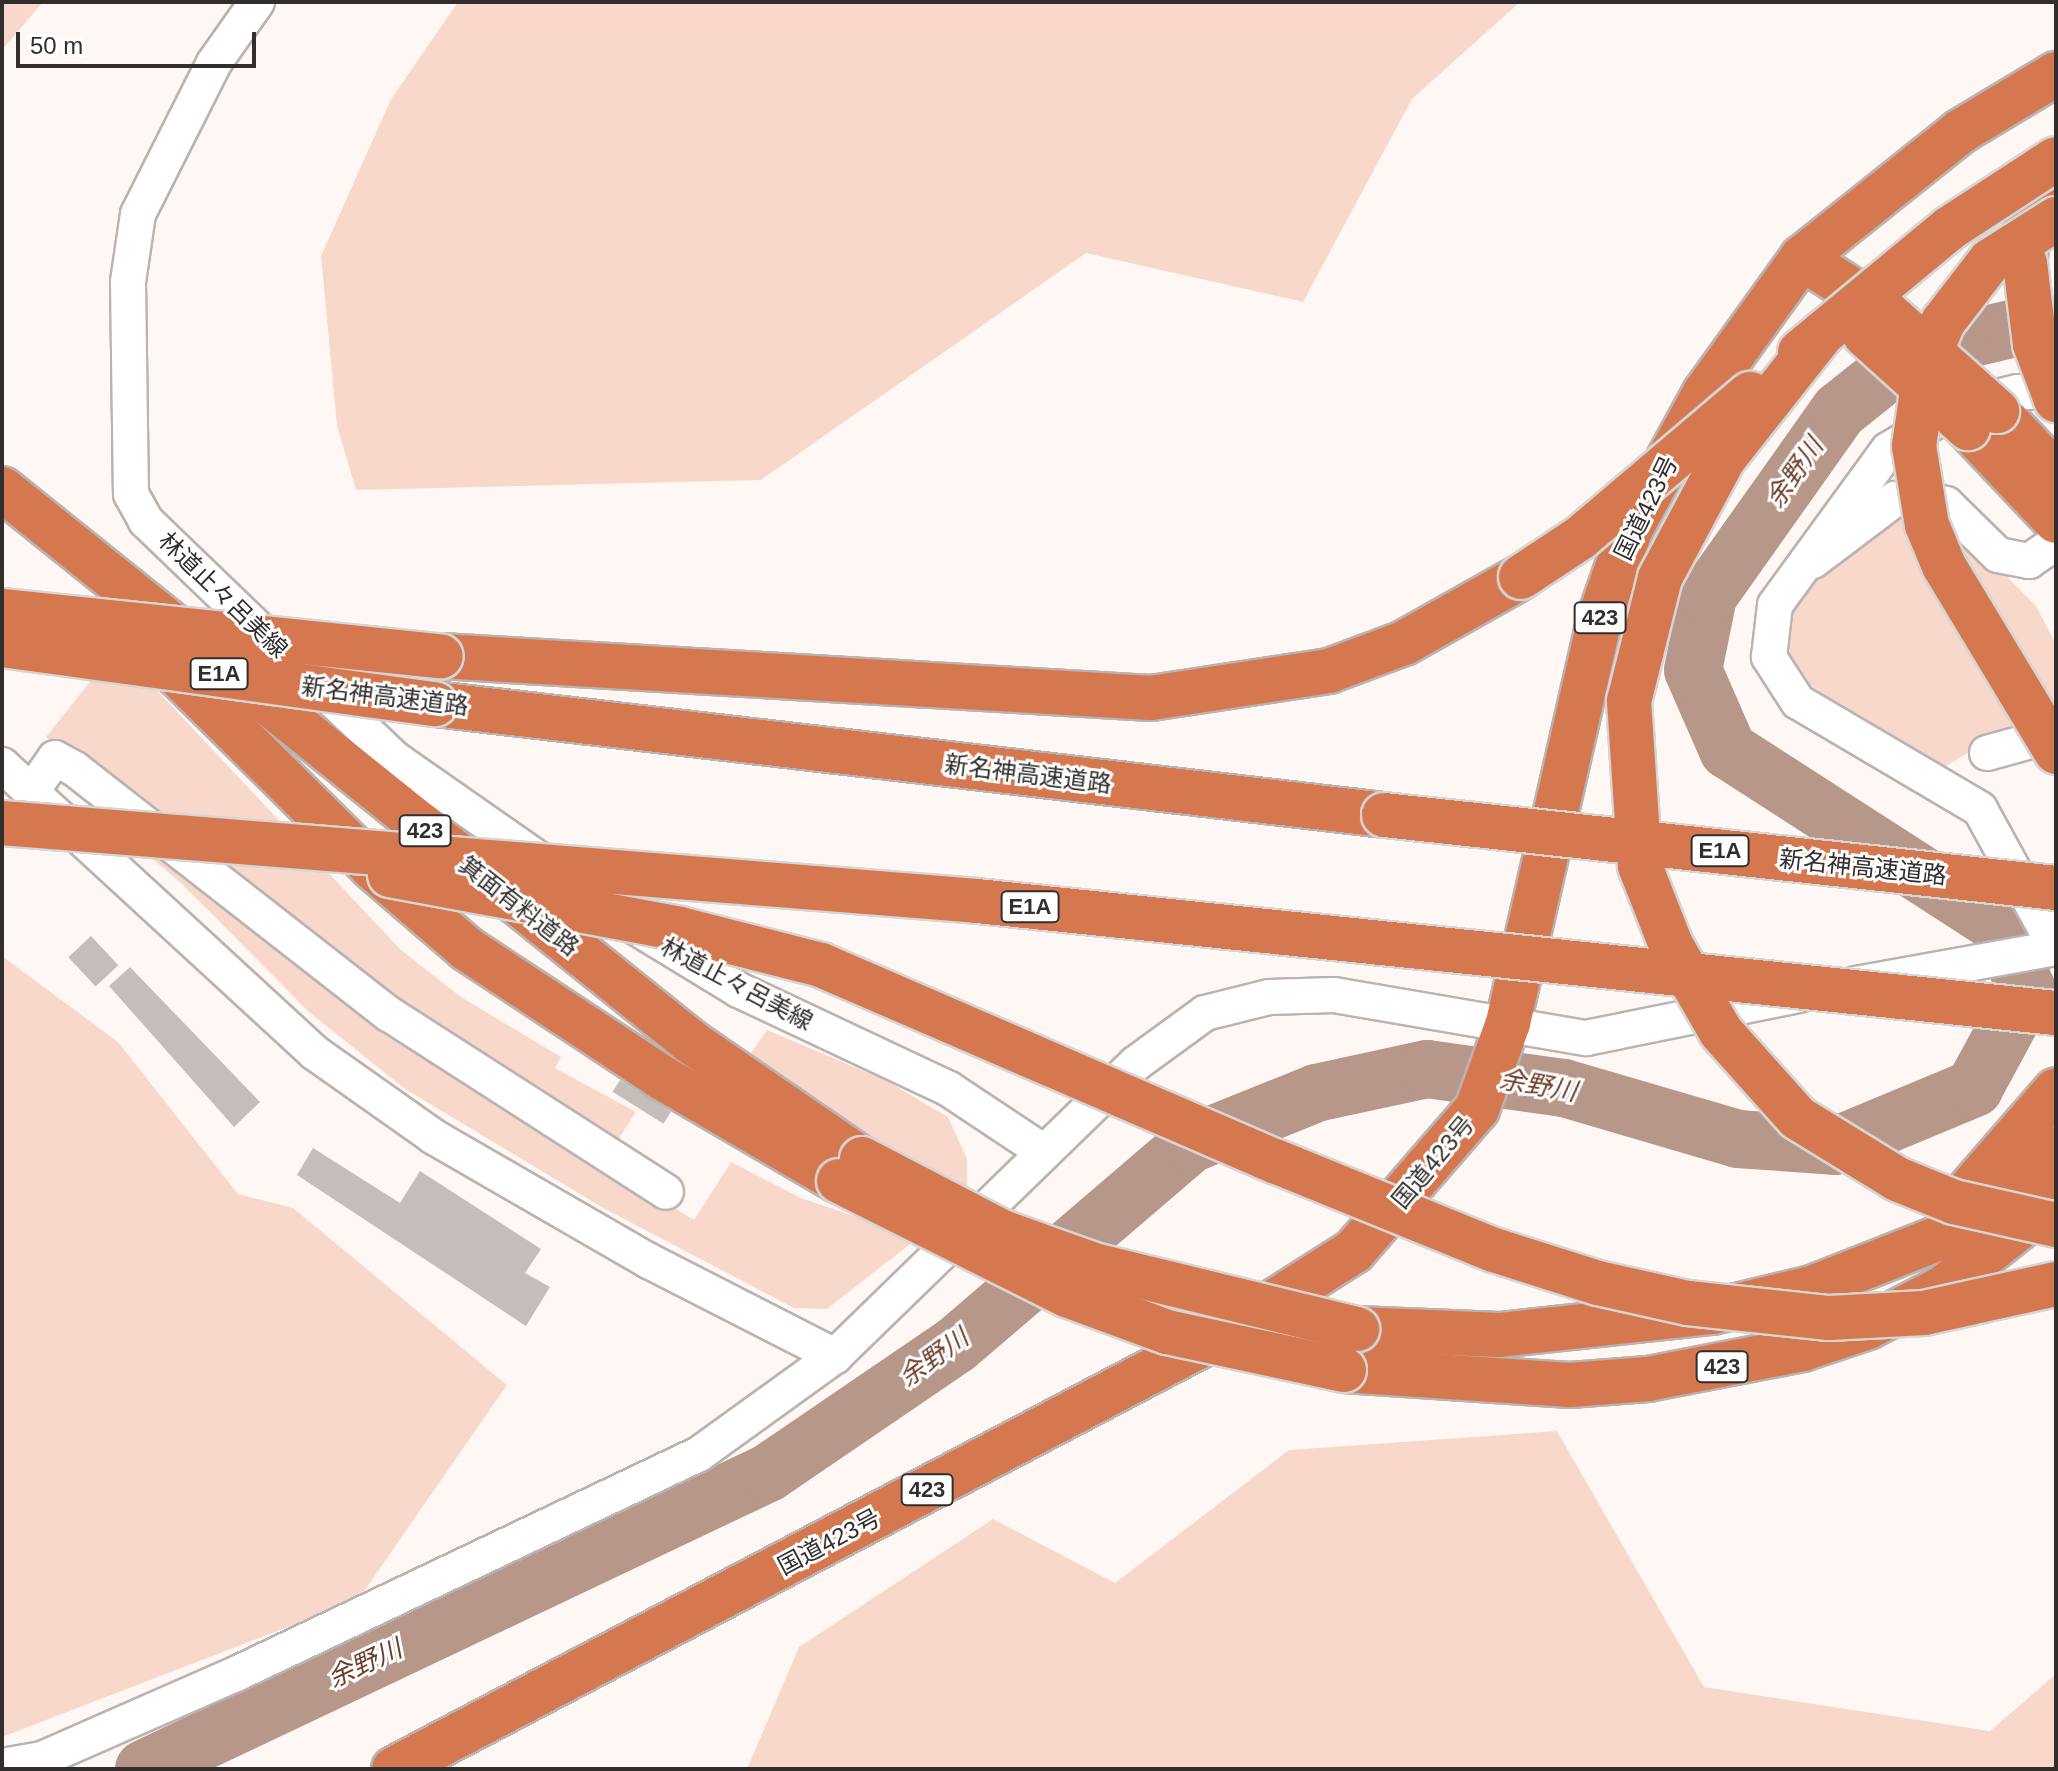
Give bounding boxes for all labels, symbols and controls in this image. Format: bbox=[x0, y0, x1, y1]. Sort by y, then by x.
scale bar bbox=[20, 16, 260, 66]
text: 50 m bbox=[30, 32, 83, 59]
water label: 余野川 bbox=[1760, 432, 1830, 514]
street label: 国道423号 bbox=[1608, 451, 1684, 565]
street label: 林道止々呂美線 bbox=[153, 526, 293, 664]
road number: 423 bbox=[1572, 600, 1628, 636]
road number: E1A bbox=[189, 656, 249, 692]
street label: 新名神高速道路 bbox=[300, 671, 470, 721]
street label: 新名神高速道路 bbox=[943, 749, 1113, 799]
road number: 423 bbox=[397, 813, 453, 849]
road number: E1A bbox=[1690, 833, 1750, 869]
street label: 新名神高速道路 bbox=[1778, 844, 1948, 890]
street label: 箕面有料道路 bbox=[453, 850, 585, 962]
road number: E1A bbox=[1000, 889, 1060, 925]
street label: 林道止々呂美線 bbox=[656, 932, 818, 1036]
water label: 余野川 bbox=[1497, 1064, 1579, 1108]
street label: 国道423号 bbox=[1386, 1110, 1480, 1214]
water label: 余野川 bbox=[893, 1322, 975, 1394]
road number: 423 bbox=[1694, 1349, 1750, 1385]
road number: 423 bbox=[899, 1472, 955, 1508]
street label: 国道423号 bbox=[773, 1503, 885, 1581]
water label: 余野川 bbox=[323, 1633, 407, 1695]

